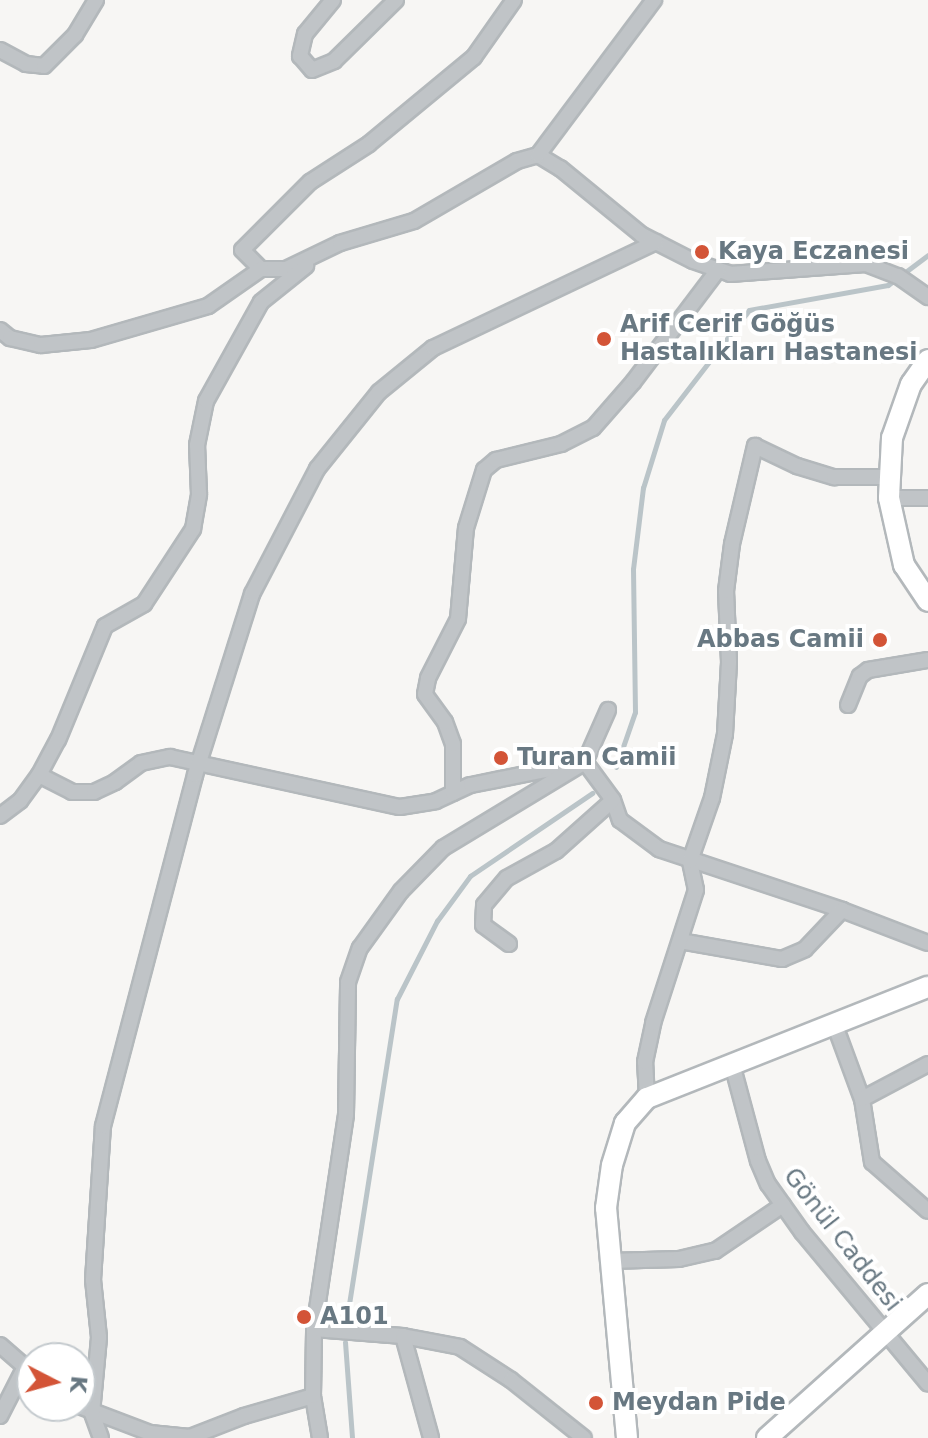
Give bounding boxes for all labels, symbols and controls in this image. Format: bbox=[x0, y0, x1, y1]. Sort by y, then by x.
place label: Kaya Eczanesi bbox=[718, 238, 909, 266]
marker: Kaya Eczanesi bbox=[693, 243, 711, 261]
place label: Arif Cerif Göğüs Hastalıkları Hastanesi bbox=[620, 311, 918, 367]
marker: Arif Cerif Göğüs Hastalıkları Hastanesi bbox=[595, 330, 613, 348]
place label: Abbas Camii bbox=[697, 626, 864, 654]
marker: Abbas Camii bbox=[871, 631, 889, 649]
place label: Turan Camii bbox=[517, 744, 677, 772]
marker: Turan Camii bbox=[492, 749, 510, 767]
street label: Gönül Caddesi bbox=[777, 1163, 907, 1317]
place label: A101 bbox=[320, 1303, 389, 1331]
marker: A101 bbox=[295, 1308, 313, 1326]
north arrow bbox=[16, 1342, 96, 1422]
text: K bbox=[65, 1375, 92, 1394]
place label: Meydan Pide bbox=[612, 1389, 786, 1417]
marker: Meydan Pide bbox=[587, 1394, 605, 1412]

